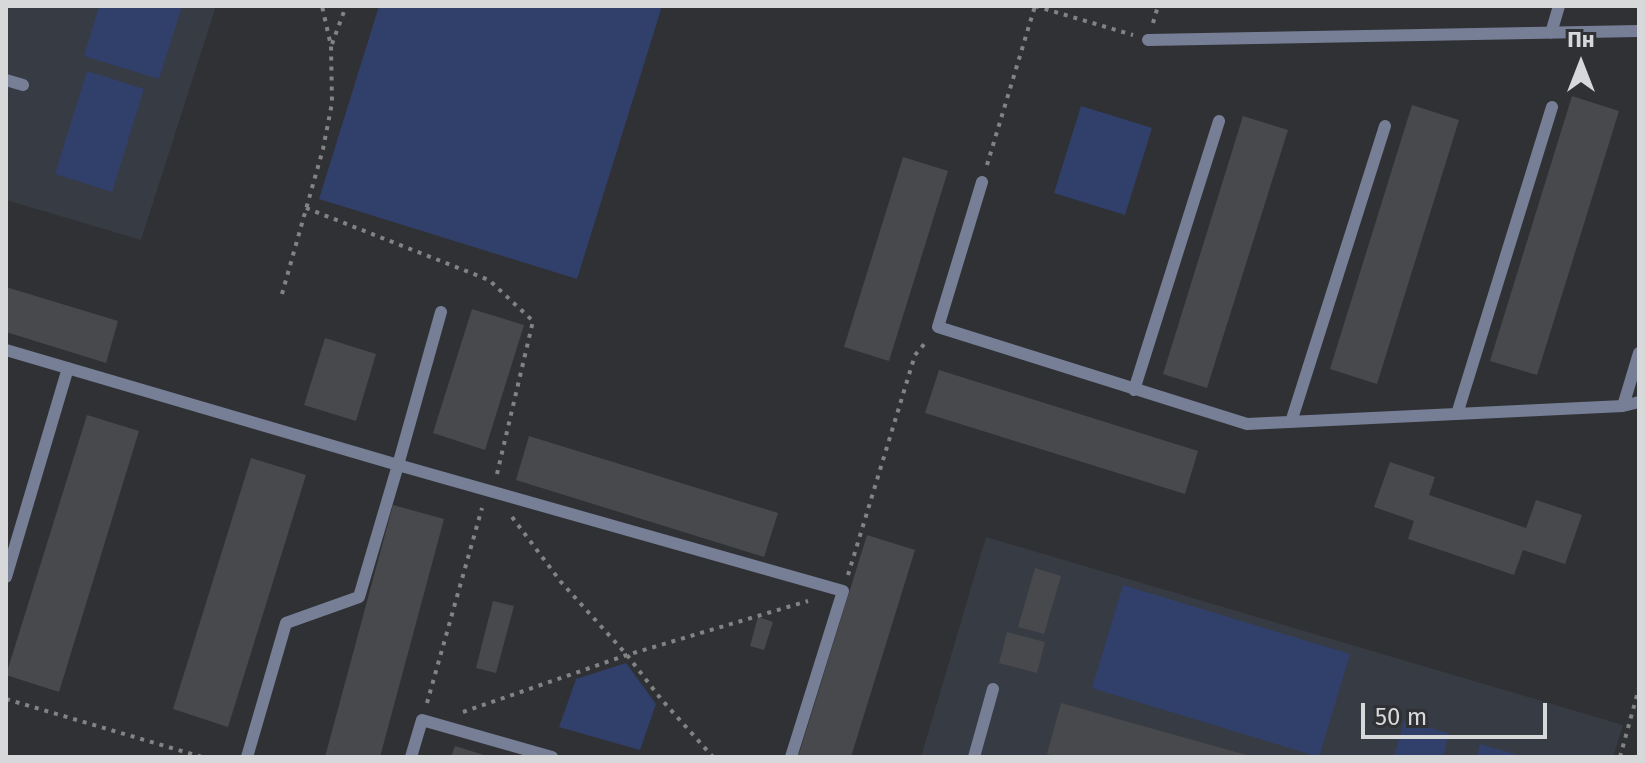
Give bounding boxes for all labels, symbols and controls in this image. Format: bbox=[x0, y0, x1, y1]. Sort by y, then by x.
north arrow bbox=[1541, 24, 1621, 104]
text: Пн bbox=[1567, 26, 1595, 53]
scale bar bbox=[1365, 687, 1551, 737]
text: 50 m bbox=[1375, 703, 1427, 731]

